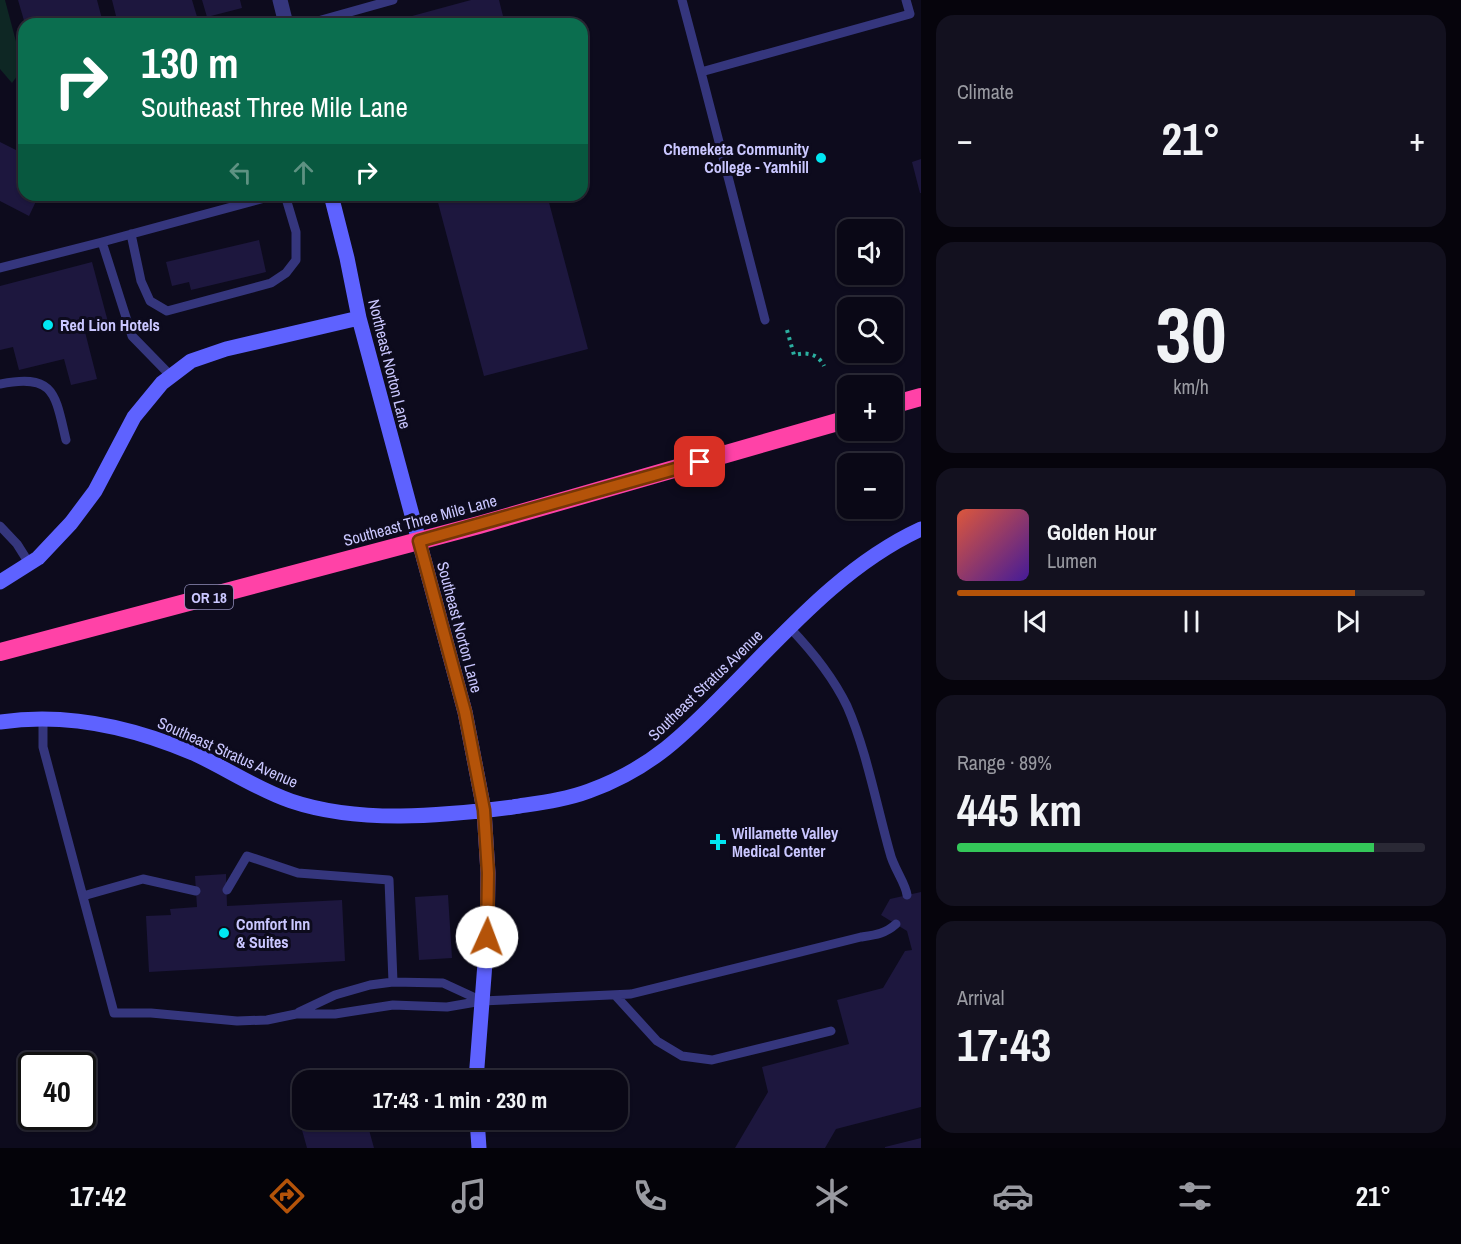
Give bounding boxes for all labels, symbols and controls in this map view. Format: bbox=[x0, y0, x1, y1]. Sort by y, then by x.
text: 130 m bbox=[141, 35, 239, 91]
icon: right bbox=[42, 42, 120, 120]
text: Climate bbox=[957, 78, 1014, 105]
text: Southeast Three Mile Lane bbox=[141, 89, 408, 125]
text: 21° bbox=[1161, 108, 1221, 169]
text: − bbox=[957, 117, 973, 161]
text: + bbox=[1409, 117, 1425, 161]
place label: Chemeketa Community College - Yamhill bbox=[663, 138, 810, 178]
marker: Chemeketa Community College - Yamhill bbox=[814, 151, 828, 165]
icon: left bbox=[224, 156, 257, 189]
icon: ahead bbox=[287, 156, 320, 189]
icon: right bbox=[350, 156, 383, 189]
map controls bbox=[837, 219, 903, 519]
button: sound bbox=[837, 219, 903, 285]
text: 30 bbox=[1155, 281, 1227, 386]
street label: Northeast Norton Lane bbox=[363, 297, 417, 431]
button: search bbox=[837, 297, 903, 363]
place label: Red Lion Hotels bbox=[60, 314, 160, 336]
marker: Red Lion Hotels bbox=[41, 318, 55, 332]
text: km/h bbox=[1173, 373, 1209, 400]
button: + bbox=[837, 375, 903, 441]
pin bbox=[674, 436, 725, 487]
icon: arrive bbox=[683, 445, 716, 478]
button: − bbox=[837, 453, 903, 519]
street label: Southeast Three Mile Lane bbox=[341, 489, 499, 551]
text: Golden Hour bbox=[1047, 517, 1156, 547]
text: Lumen bbox=[1047, 547, 1097, 574]
street label: Southeast Norton Lane bbox=[432, 559, 488, 695]
road number: OR 18 bbox=[185, 585, 233, 609]
icon: previous bbox=[1019, 605, 1052, 638]
icon: pause bbox=[1175, 605, 1208, 638]
icon: next bbox=[1331, 605, 1364, 638]
street label: Southeast Stratus Avenue bbox=[643, 624, 767, 746]
street label: Southeast Stratus Avenue bbox=[154, 711, 302, 793]
text: Range · 89% bbox=[957, 749, 1052, 776]
text: 445 km bbox=[957, 779, 1082, 840]
place label: Willamette Valley Medical Center bbox=[732, 822, 839, 862]
marker: Willamette Valley Medical Center bbox=[709, 833, 727, 851]
position arrow bbox=[455, 905, 519, 969]
place label: Comfort Inn & Suites bbox=[236, 913, 310, 953]
marker: Comfort Inn & Suites bbox=[217, 926, 231, 940]
text: Arrival bbox=[957, 984, 1004, 1011]
text: 17:43 bbox=[957, 1014, 1051, 1075]
speed limit sign: 40 bbox=[18, 1052, 96, 1130]
text: 17:43 · 1 min · 230 m bbox=[373, 1085, 547, 1115]
icon: directions bbox=[266, 1175, 308, 1217]
icon: music bbox=[448, 1175, 490, 1217]
icon: phone bbox=[629, 1175, 671, 1217]
icon: climate bbox=[811, 1175, 853, 1217]
icon: car bbox=[992, 1175, 1034, 1217]
icon: filters bbox=[1174, 1175, 1216, 1217]
text: 17:42 bbox=[70, 1178, 126, 1214]
text: 21° bbox=[1356, 1178, 1391, 1214]

